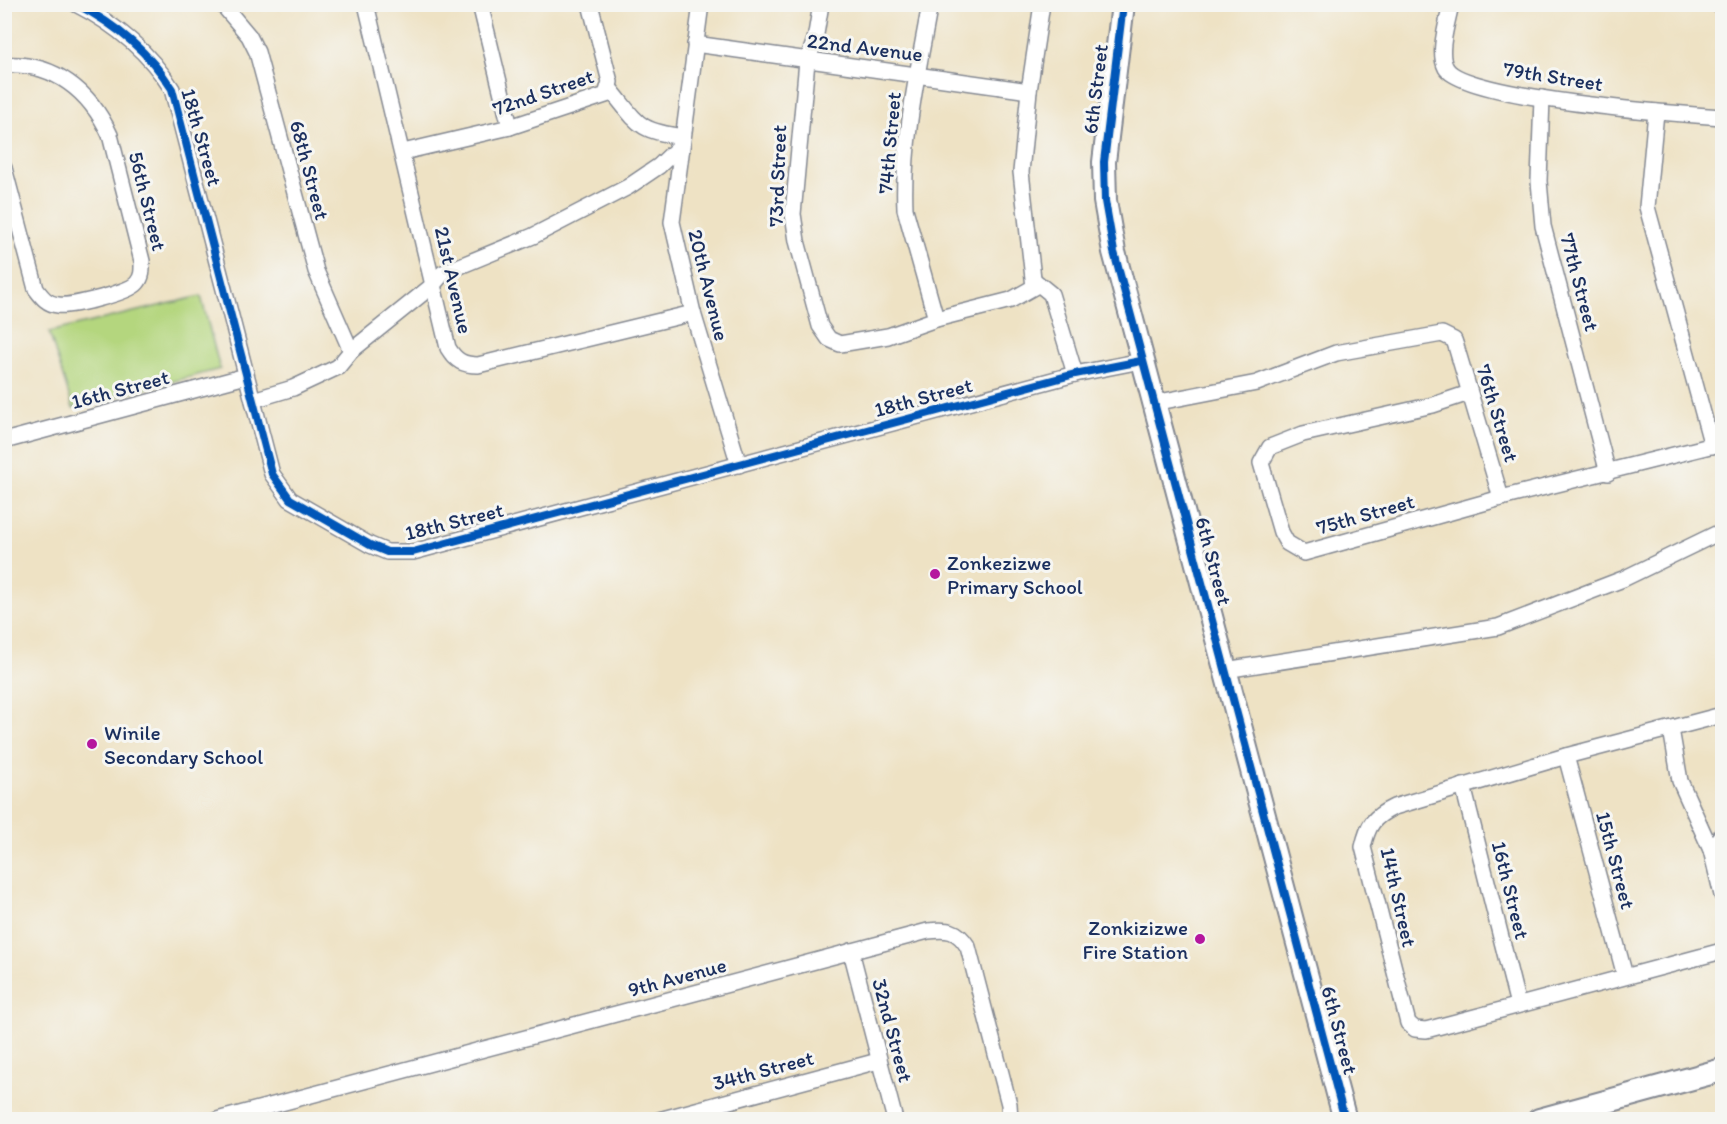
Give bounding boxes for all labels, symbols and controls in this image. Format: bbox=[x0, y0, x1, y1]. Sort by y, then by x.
street label: 22nd Avenue bbox=[806, 27, 924, 67]
street label: 6th Street bbox=[1077, 42, 1113, 135]
street label: 79th Street bbox=[1501, 56, 1605, 96]
street label: 72nd Street bbox=[489, 63, 597, 121]
street label: 18th Street bbox=[176, 85, 228, 189]
street label: 74th Street bbox=[872, 91, 906, 195]
street label: 68th Street bbox=[285, 118, 335, 223]
street label: 73rd Street bbox=[763, 124, 791, 227]
street label: 56th Street bbox=[124, 149, 172, 253]
street label: 21st Avenue bbox=[430, 224, 478, 336]
street label: 20th Avenue bbox=[683, 227, 735, 343]
street label: 77th Street bbox=[1555, 230, 1605, 334]
street label: 76th Street bbox=[1471, 361, 1525, 465]
street label: 16th Street bbox=[68, 364, 172, 414]
street label: 18th Street bbox=[871, 372, 975, 422]
street label: 75th Street bbox=[1313, 488, 1417, 540]
street label: 18th Street bbox=[402, 497, 506, 545]
street label: 6th Street bbox=[1190, 514, 1238, 608]
place label: Zonkezizwe Primary School bbox=[947, 550, 1083, 599]
marker: Zonkezizwe Primary School bbox=[928, 567, 942, 581]
place label: Winile Secondary School bbox=[104, 720, 263, 769]
marker: Winile Secondary School bbox=[85, 737, 99, 751]
street label: 15th Street bbox=[1591, 808, 1641, 912]
street label: 16th Street bbox=[1487, 838, 1535, 942]
street label: 14th Street bbox=[1375, 845, 1423, 949]
place label: Zonkizizwe Fire Station bbox=[1082, 915, 1188, 964]
marker: Zonkizizwe Fire Station bbox=[1193, 932, 1207, 946]
street label: 9th Avenue bbox=[625, 952, 729, 1002]
street label: 32nd Street bbox=[867, 975, 919, 1085]
street label: 6th Street bbox=[1316, 983, 1364, 1077]
street label: 34th Street bbox=[710, 1045, 816, 1095]

